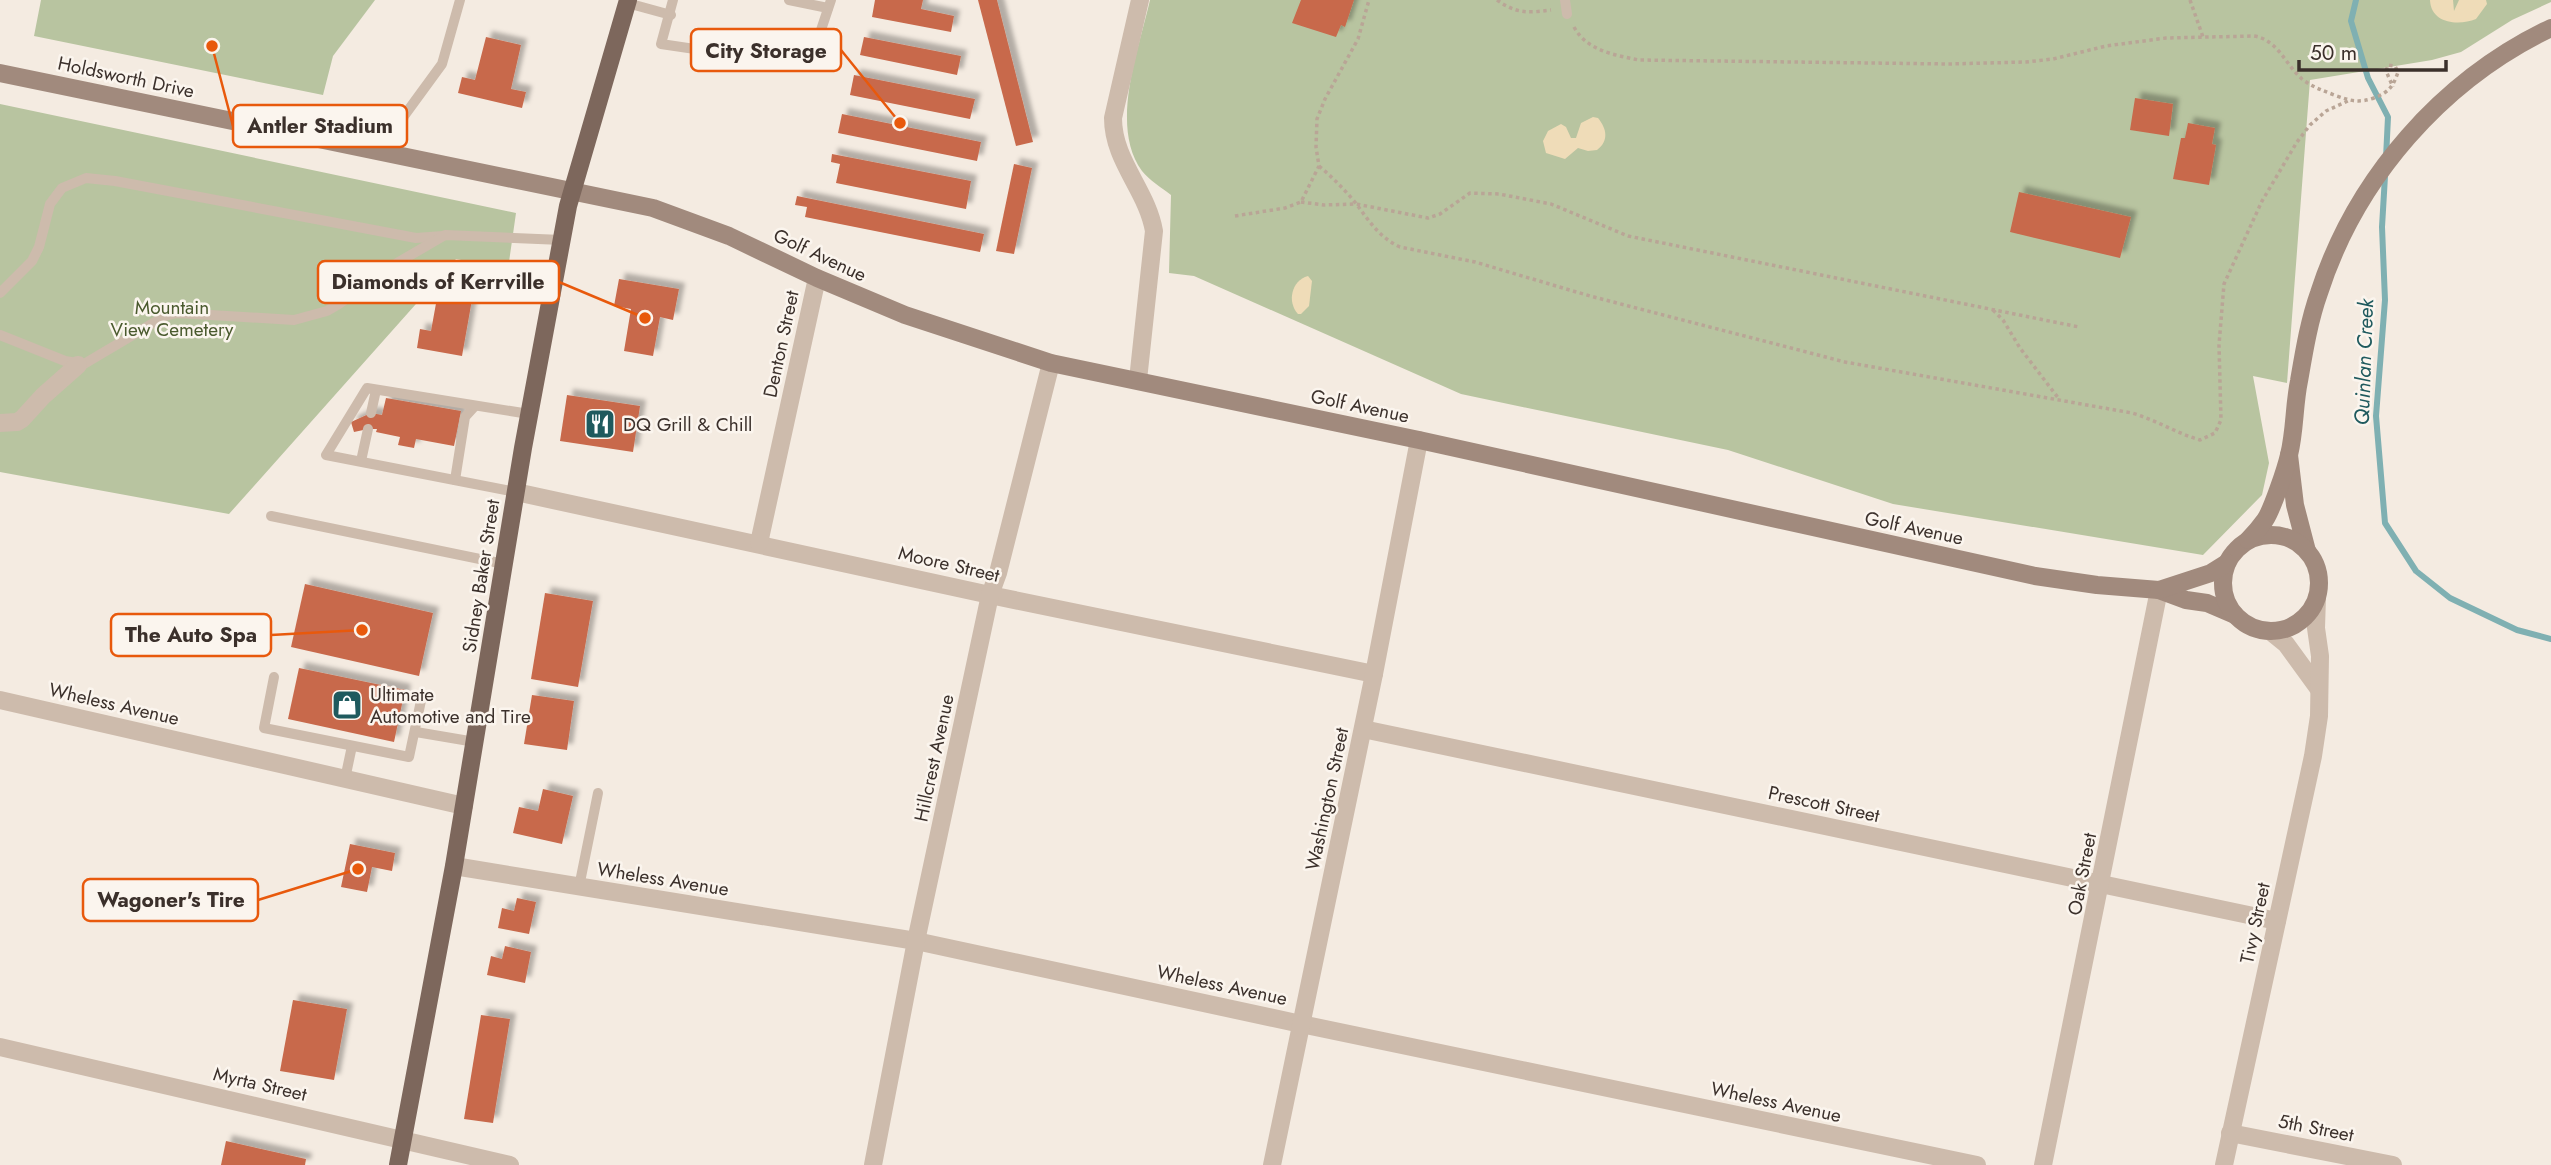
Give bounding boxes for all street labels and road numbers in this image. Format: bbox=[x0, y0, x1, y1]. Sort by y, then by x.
street label: Holdsworth Drive bbox=[55, 49, 197, 105]
street label: Golf Avenue bbox=[769, 222, 871, 288]
street label: Denton Street bbox=[757, 288, 806, 400]
street label: Golf Avenue bbox=[1308, 382, 1412, 430]
street label: Sidney Baker Street bbox=[456, 497, 507, 655]
street label: Golf Avenue bbox=[1862, 504, 1966, 552]
street label: Moore Street bbox=[896, 539, 1003, 589]
street label: Wheless Avenue bbox=[46, 676, 182, 732]
street label: Hillcrest Avenue bbox=[907, 692, 961, 824]
street label: Washington Street bbox=[1299, 725, 1355, 873]
street label: Prescott Street bbox=[1766, 779, 1883, 829]
street label: Oak Street bbox=[2061, 830, 2103, 918]
street label: Wheless Avenue bbox=[595, 855, 731, 903]
street label: Tivy Street bbox=[2233, 880, 2277, 966]
street label: Wheless Avenue bbox=[1154, 958, 1290, 1012]
street label: Myrta Street bbox=[211, 1060, 310, 1108]
street label: Wheless Avenue bbox=[1708, 1075, 1844, 1129]
street label: 5th Street bbox=[2276, 1107, 2356, 1149]

